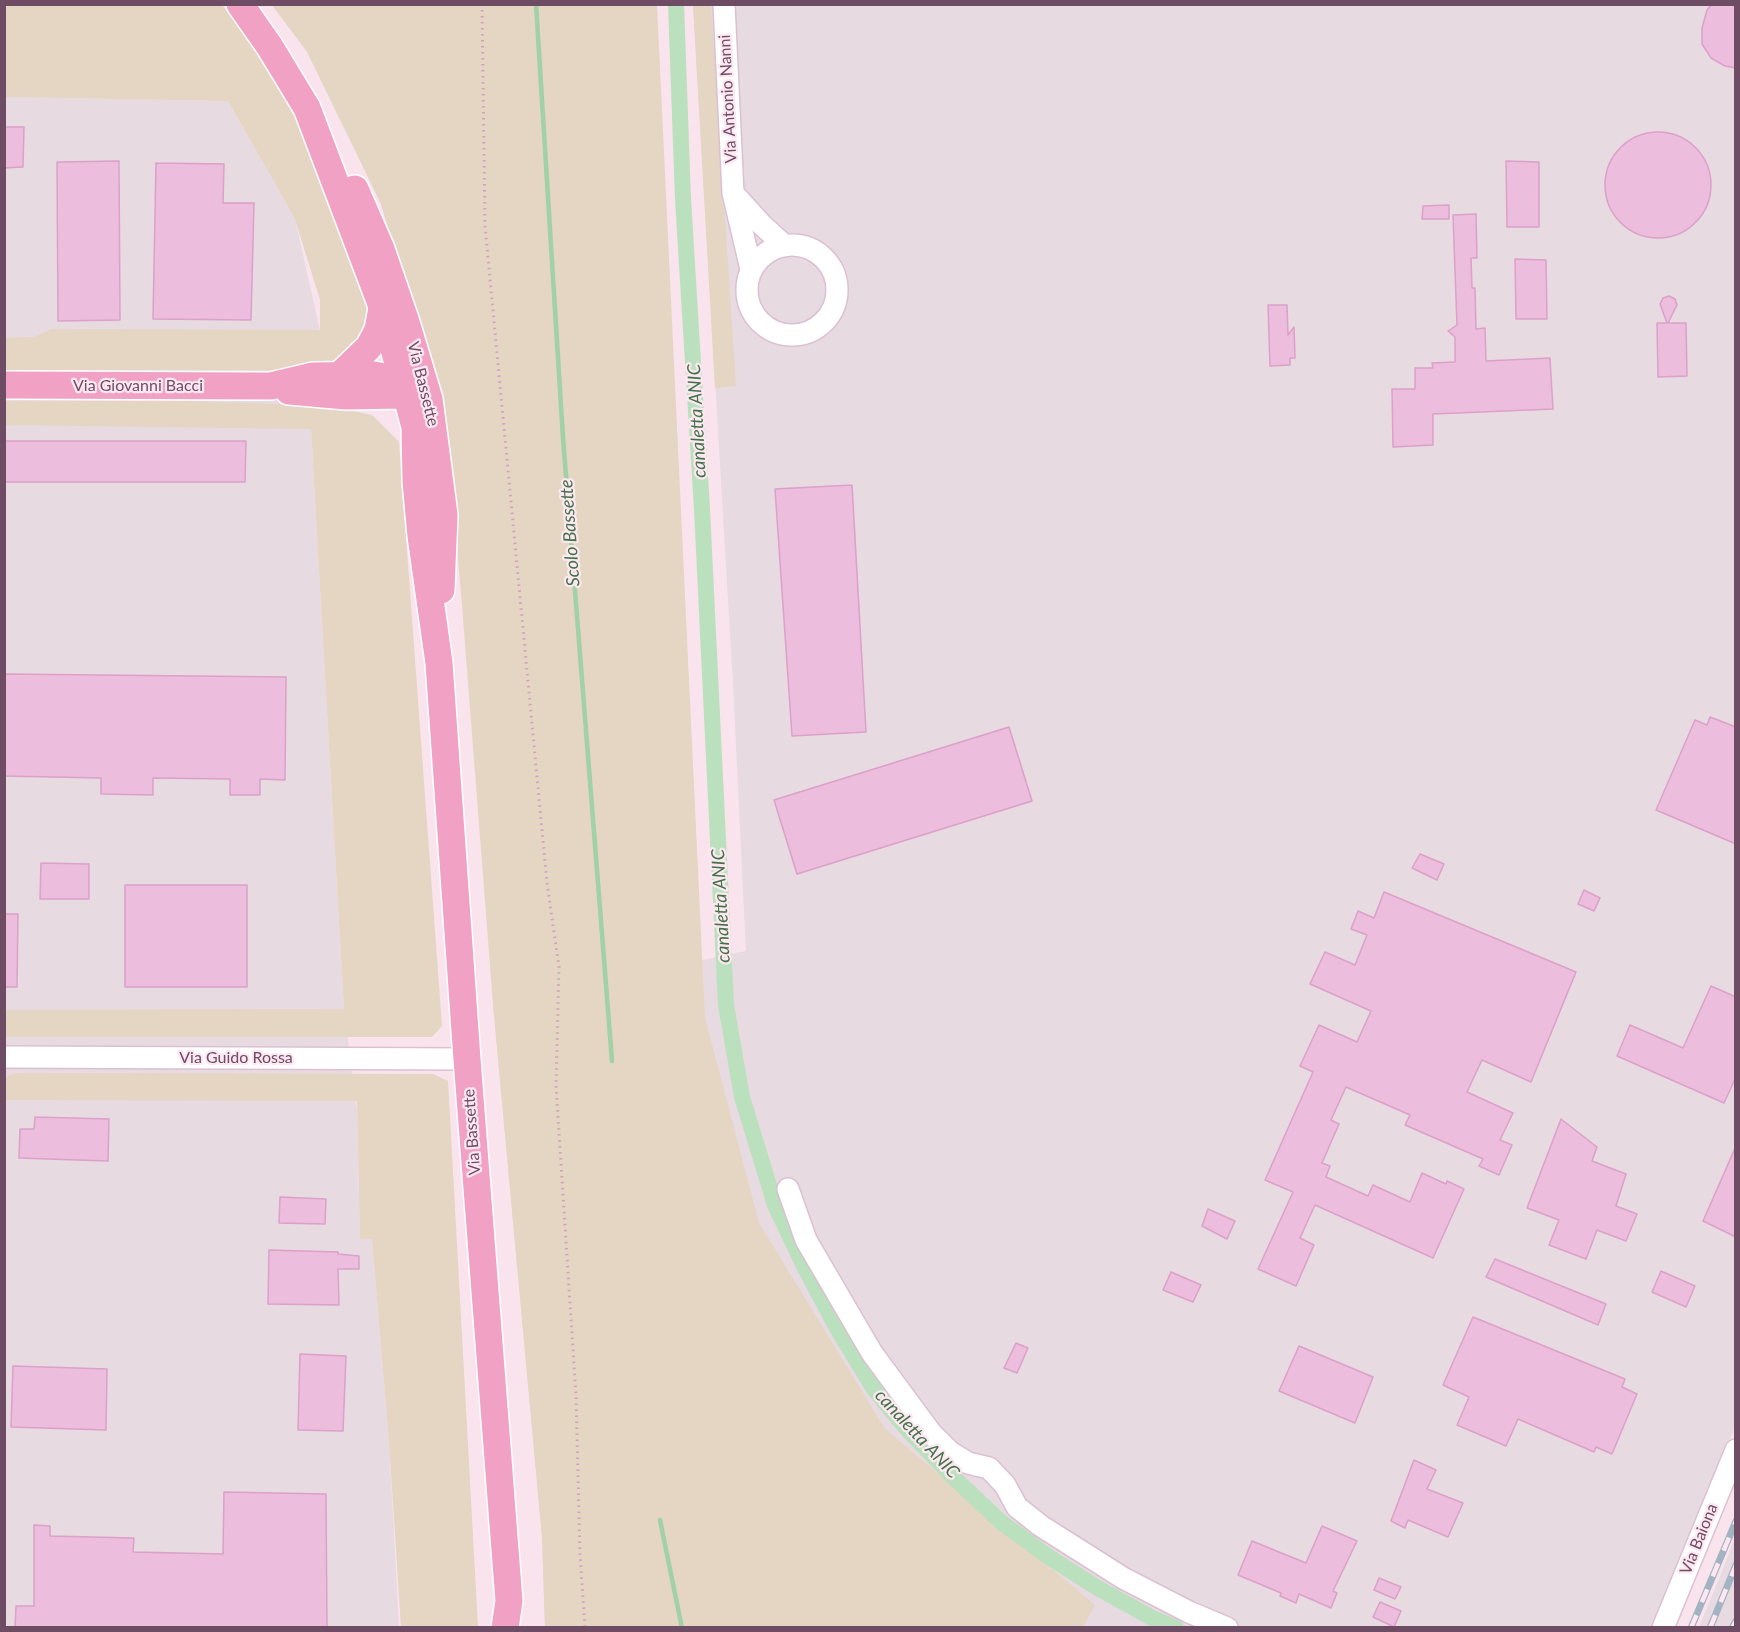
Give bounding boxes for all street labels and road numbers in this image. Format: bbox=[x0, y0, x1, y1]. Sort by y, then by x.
street label: Via Antonio Nanni bbox=[715, 34, 741, 164]
street label: Via Bassette bbox=[403, 340, 443, 428]
street label: Via Giovanni Bacci bbox=[73, 376, 203, 396]
street label: Via Guido Rossa bbox=[179, 1048, 293, 1068]
street label: Via Bassette bbox=[459, 1088, 485, 1176]
street label: Via Baiona bbox=[1676, 1501, 1722, 1577]

